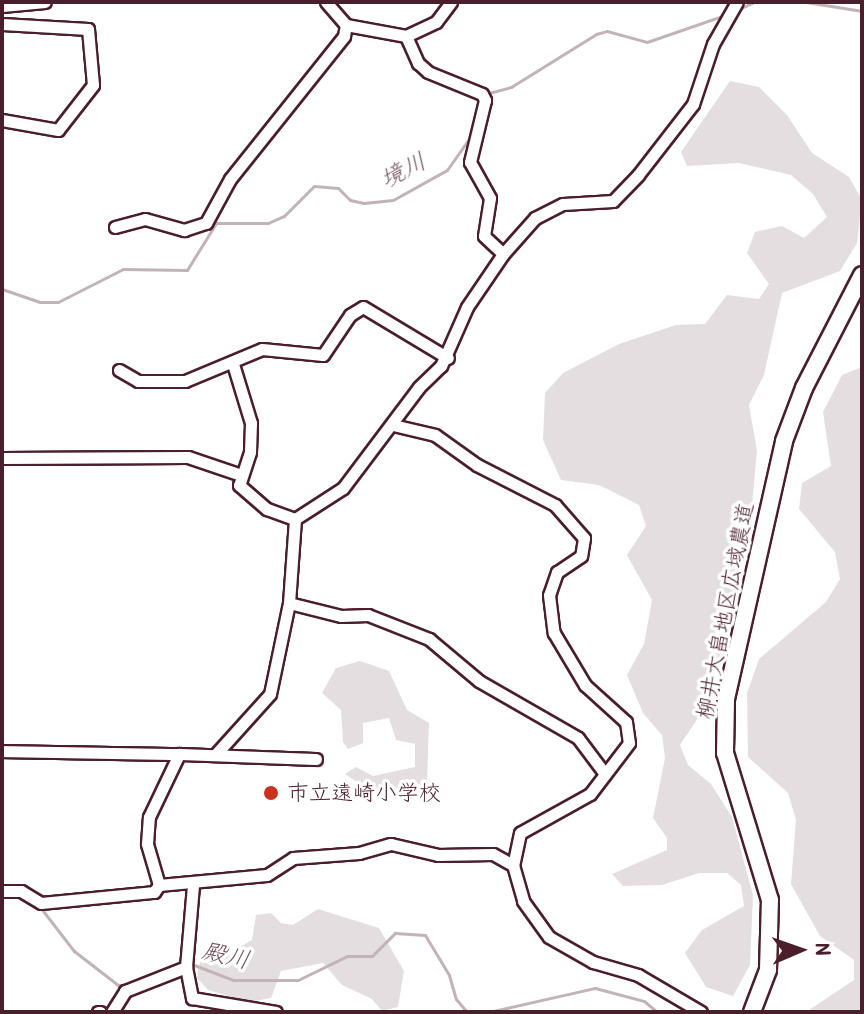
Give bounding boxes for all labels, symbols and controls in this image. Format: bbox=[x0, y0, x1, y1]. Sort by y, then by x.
water label: 境川 bbox=[375, 146, 431, 194]
street label: 柳井大畠地区広域農道 bbox=[691, 501, 759, 721]
place label: 市立遠崎小学校 bbox=[287, 780, 441, 806]
marker: 市立遠崎小学校 bbox=[262, 784, 280, 802]
north arrow bbox=[760, 910, 840, 990]
water label: 殿川 bbox=[199, 936, 253, 974]
text: N bbox=[809, 943, 839, 956]

